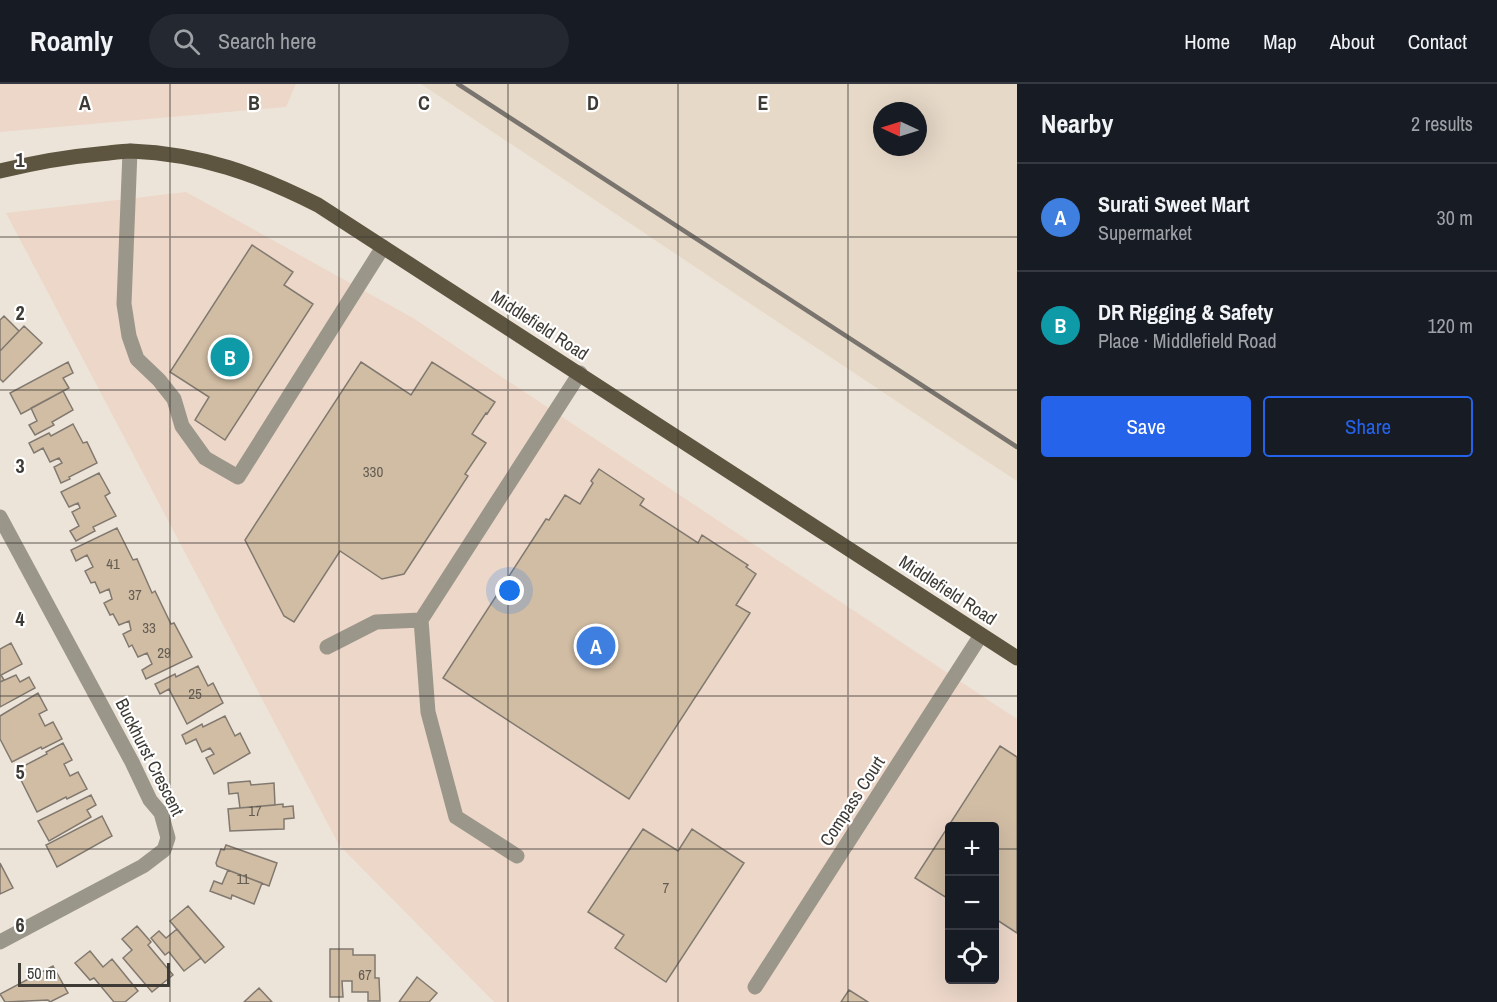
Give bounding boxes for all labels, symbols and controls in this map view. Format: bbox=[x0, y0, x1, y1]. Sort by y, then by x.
search box bbox=[149, 14, 569, 68]
text: Roamly bbox=[30, 22, 113, 60]
icon: search bbox=[170, 25, 203, 58]
text: Search here bbox=[218, 26, 316, 56]
text: Home bbox=[1184, 27, 1230, 56]
text: Map bbox=[1263, 27, 1297, 56]
text: About bbox=[1330, 27, 1375, 56]
text: Contact bbox=[1408, 27, 1467, 56]
text: A bbox=[79, 89, 91, 116]
text: B bbox=[248, 89, 260, 116]
text: C bbox=[418, 89, 430, 116]
text: D bbox=[587, 89, 599, 116]
text: E bbox=[758, 89, 769, 116]
north arrow bbox=[873, 102, 927, 156]
text: Nearby bbox=[1041, 106, 1113, 141]
text: 2 results bbox=[1411, 110, 1473, 137]
text: 1 bbox=[15, 146, 25, 173]
text: Surati Sweet Mart bbox=[1098, 189, 1249, 219]
text: A bbox=[1055, 204, 1066, 231]
text: 30 m bbox=[1437, 204, 1473, 231]
text: Supermarket bbox=[1098, 219, 1192, 246]
street label: Middlefield Road bbox=[486, 284, 594, 366]
text: DR Rigging & Safety bbox=[1098, 297, 1273, 327]
text: 2 bbox=[15, 299, 25, 326]
text: B bbox=[1055, 312, 1066, 339]
text: 120 m bbox=[1427, 312, 1473, 339]
text: Place · Middlefield Road bbox=[1098, 327, 1277, 354]
pin: B bbox=[210, 334, 250, 380]
button: Save bbox=[1041, 396, 1251, 457]
button: Share bbox=[1263, 396, 1473, 457]
text: 3 bbox=[15, 452, 25, 479]
house number: 330 bbox=[363, 461, 383, 482]
street label: Middlefield Road bbox=[894, 549, 1002, 631]
house number: 41 bbox=[106, 553, 120, 574]
your location bbox=[495, 576, 524, 605]
house number: 37 bbox=[128, 584, 142, 605]
text: 4 bbox=[15, 605, 25, 632]
house number: 33 bbox=[142, 617, 156, 638]
pin: A bbox=[576, 624, 616, 668]
house number: 29 bbox=[157, 642, 171, 663]
house number: 25 bbox=[188, 683, 202, 704]
street label: Buckhurst Crescent bbox=[110, 694, 190, 820]
street label: Compass Court bbox=[814, 751, 890, 851]
text: 5 bbox=[15, 758, 25, 785]
house number: 17 bbox=[248, 800, 262, 821]
map controls bbox=[945, 822, 999, 984]
button: + bbox=[945, 822, 999, 876]
house number: 11 bbox=[237, 868, 250, 889]
button: − bbox=[945, 876, 999, 930]
house number: 7 bbox=[663, 877, 670, 898]
text: 6 bbox=[15, 911, 25, 938]
button: locate bbox=[945, 930, 999, 984]
scale bar bbox=[18, 960, 170, 988]
text: 50 m bbox=[27, 962, 56, 984]
house number: 67 bbox=[358, 964, 372, 985]

